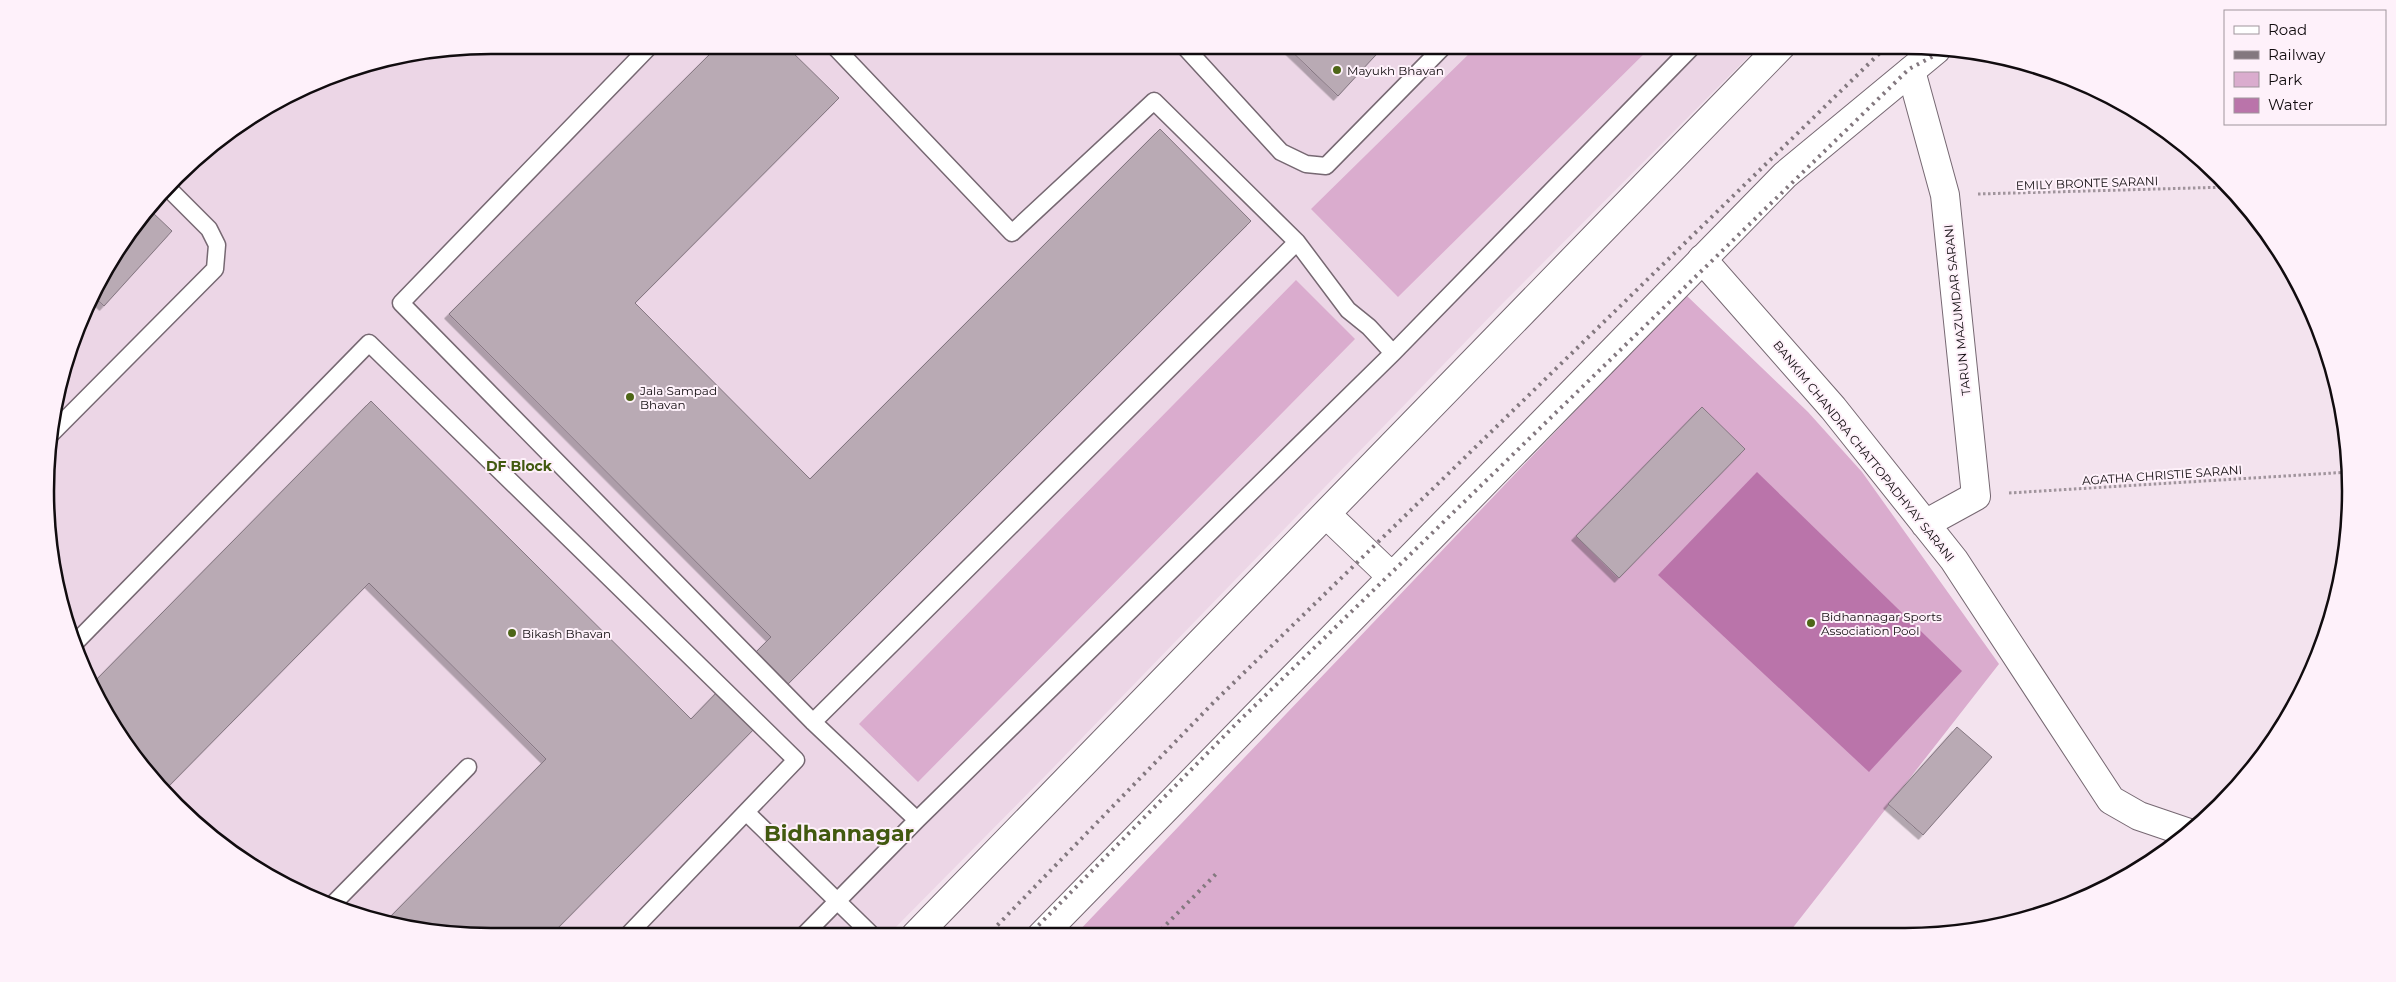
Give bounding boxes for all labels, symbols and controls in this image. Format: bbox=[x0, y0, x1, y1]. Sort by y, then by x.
legend bbox=[2224, 10, 2386, 125]
text: Road bbox=[2268, 20, 2307, 39]
text: Railway bbox=[2268, 45, 2326, 64]
place label: Mayukh Bhavan bbox=[1347, 63, 1444, 78]
marker: Mayukh Bhavan bbox=[1331, 64, 1343, 76]
text: Park bbox=[2268, 70, 2302, 89]
text: Water bbox=[2268, 95, 2314, 114]
street label: EMILY BRONTE SARANI bbox=[2016, 173, 2158, 193]
street label: TARUN MAZUMDAR SARANI bbox=[1941, 224, 1973, 396]
street label: BANKIM CHANDRA CHATTOPADHYAY SARANI bbox=[1770, 337, 1958, 565]
place label: Jala Sampad Bhavan bbox=[639, 383, 717, 412]
marker: Jala Sampad Bhavan bbox=[624, 391, 636, 403]
district label: DF Block bbox=[486, 457, 553, 475]
street label: AGATHA CHRISTIE SARANI bbox=[2081, 462, 2243, 488]
place label: Bidhannagar Sports Association Pool bbox=[1821, 609, 1942, 638]
marker: Bidhannagar Sports Association Pool bbox=[1805, 617, 1817, 629]
place label: Bikash Bhavan bbox=[522, 626, 611, 641]
marker: Bikash Bhavan bbox=[506, 627, 518, 639]
district label: Bidhannagar bbox=[764, 820, 914, 847]

